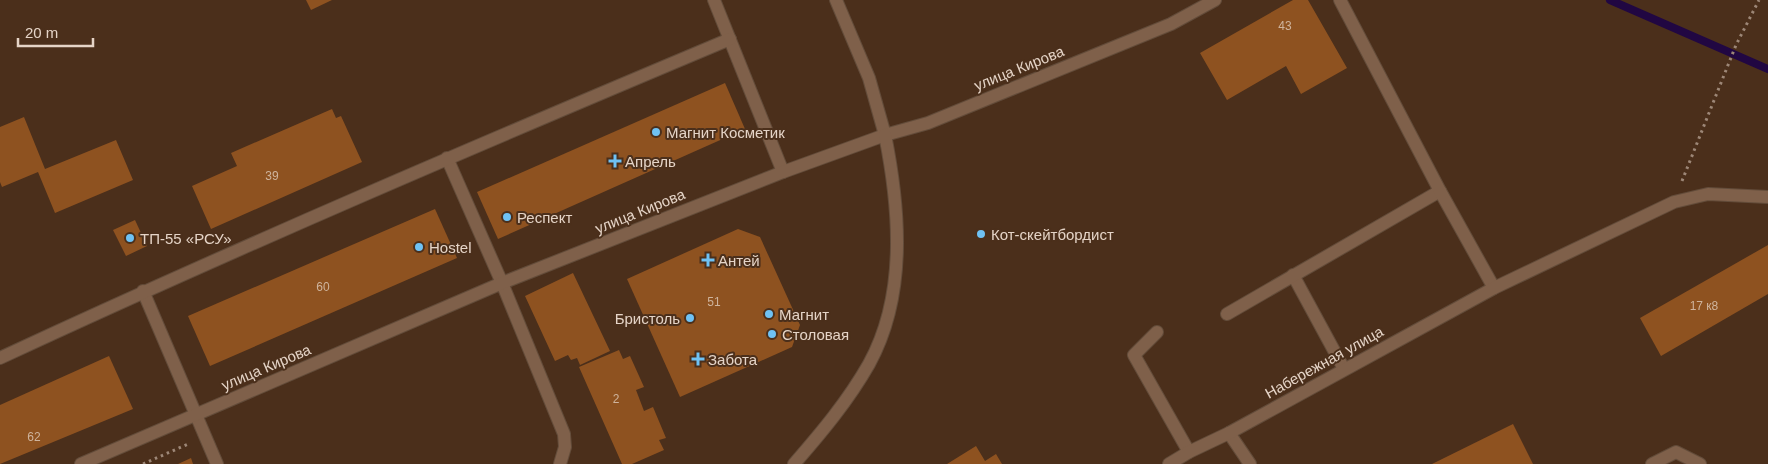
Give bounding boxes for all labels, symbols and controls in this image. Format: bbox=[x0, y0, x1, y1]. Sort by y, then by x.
scale bar bbox=[18, 15, 92, 47]
house number: 43 bbox=[1278, 19, 1292, 33]
text: 20 m bbox=[25, 24, 58, 41]
street label: улица Кирова bbox=[972, 42, 1067, 94]
place label: Магнит Косметик bbox=[666, 124, 785, 141]
marker: Магнит Косметик bbox=[650, 126, 662, 138]
place label: Апрель bbox=[625, 153, 676, 170]
marker: Апрель bbox=[609, 155, 621, 167]
house number: 39 bbox=[265, 169, 279, 183]
street label: улица Кирова bbox=[593, 185, 688, 237]
place label: Респект bbox=[517, 209, 572, 226]
marker: Респект bbox=[501, 211, 513, 223]
place label: Кот-скейтбордист bbox=[991, 226, 1114, 243]
marker: Кот-скейтбордист bbox=[975, 228, 987, 240]
place label: ТП-55 «РСУ» bbox=[140, 230, 232, 247]
marker: ТП-55 «РСУ» bbox=[124, 232, 136, 244]
place label: Hostel bbox=[429, 239, 472, 256]
marker: Hostel bbox=[413, 241, 425, 253]
place label: Антей bbox=[718, 252, 760, 269]
marker: Антей bbox=[702, 254, 714, 266]
house number: 60 bbox=[316, 280, 330, 294]
house number: 51 bbox=[707, 295, 721, 309]
house number: 17 к8 bbox=[1690, 299, 1719, 313]
place label: Магнит bbox=[779, 306, 829, 323]
marker: Магнит bbox=[763, 308, 775, 320]
place label: Бристоль bbox=[615, 310, 680, 327]
marker: Бристоль bbox=[684, 312, 696, 324]
street label: Набережная улица bbox=[1262, 322, 1387, 402]
place label: Столовая bbox=[782, 326, 849, 343]
marker: Столовая bbox=[766, 328, 778, 340]
street label: улица Кирова bbox=[219, 340, 314, 393]
place label: Забота bbox=[708, 351, 758, 368]
marker: Забота bbox=[692, 353, 704, 365]
house number: 2 bbox=[613, 392, 620, 406]
house number: 62 bbox=[27, 430, 41, 444]

